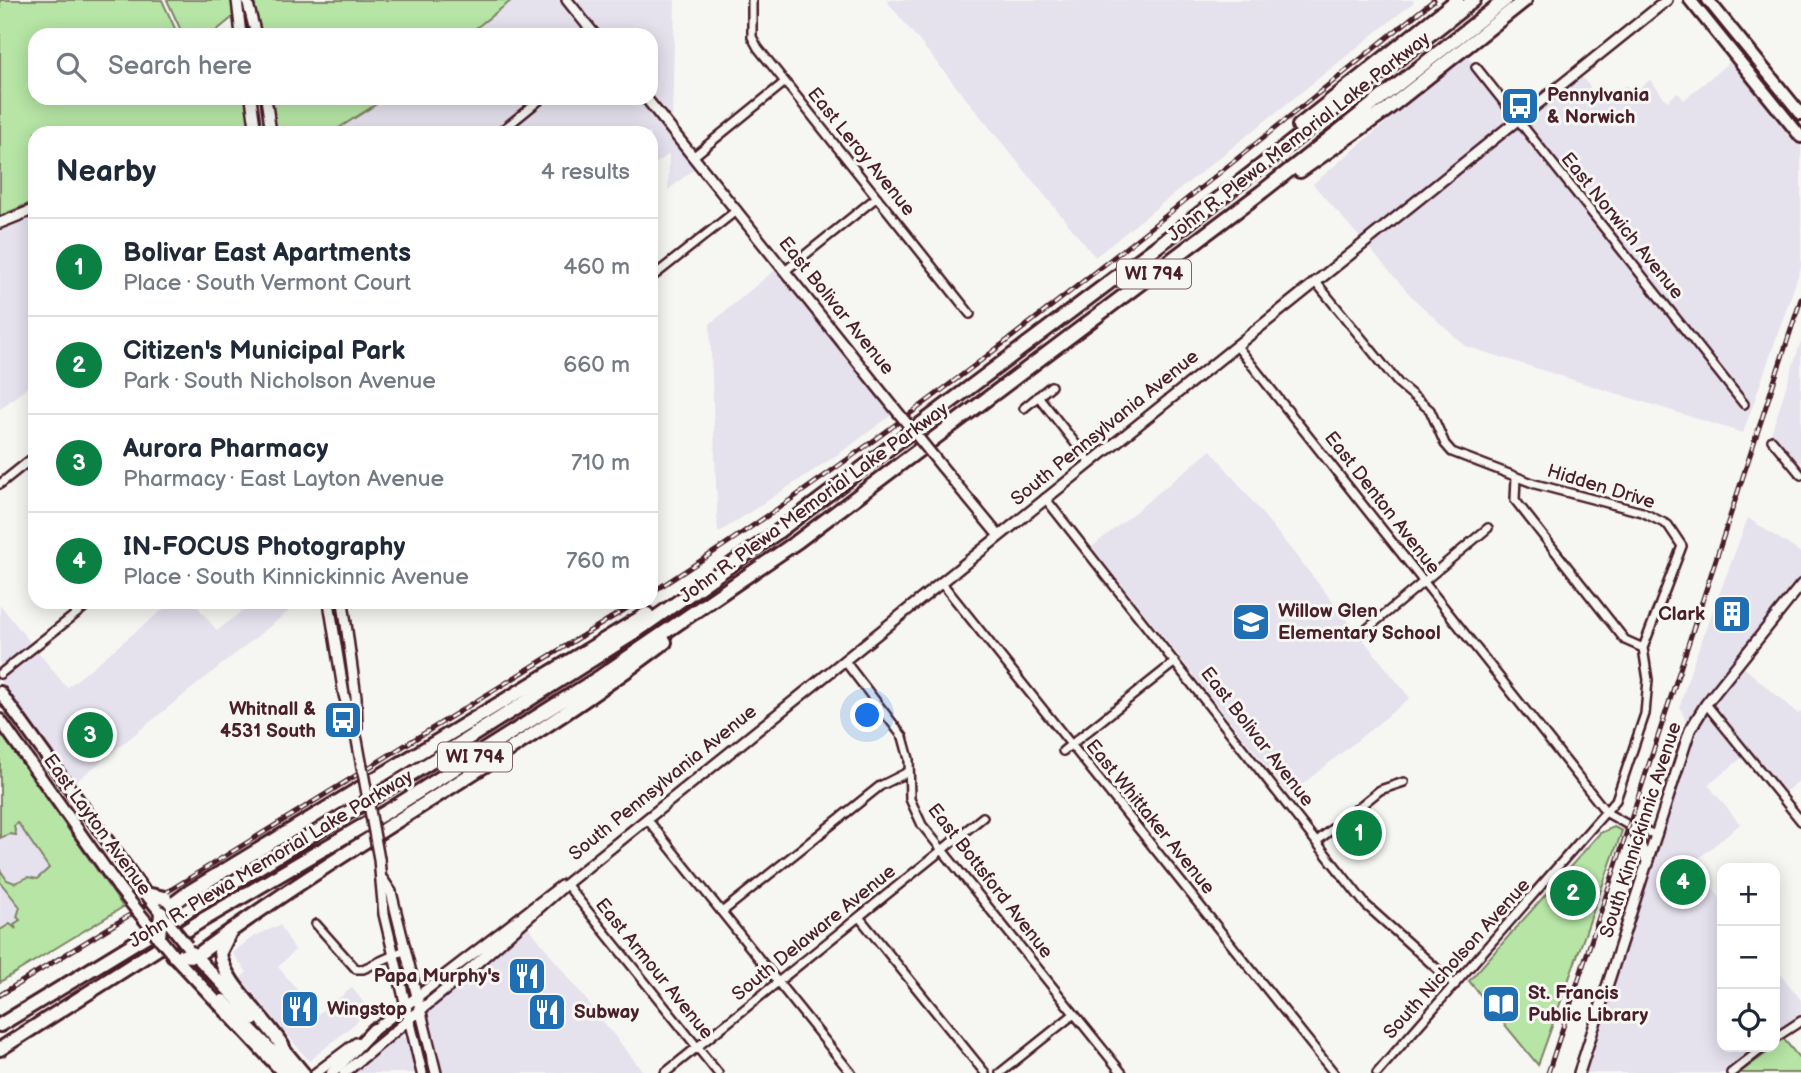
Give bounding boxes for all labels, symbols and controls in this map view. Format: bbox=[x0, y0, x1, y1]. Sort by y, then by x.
street label: John R. Plewa Memorial Lake Parkway bbox=[1163, 27, 1435, 247]
search box bbox=[28, 28, 658, 105]
icon: search bbox=[52, 48, 90, 86]
text: Search here bbox=[108, 51, 252, 82]
street label: East Leroy Avenue bbox=[802, 83, 920, 221]
place label: Pennylvania & Norwich bbox=[1547, 84, 1649, 129]
bus stop icon: Pennylvania & Norwich bbox=[1499, 85, 1541, 127]
street label: East Norwich Avenue bbox=[1556, 148, 1688, 304]
text: Nearby bbox=[56, 154, 156, 190]
text: 4 results bbox=[541, 158, 630, 186]
street label: East Bolivar Avenue bbox=[773, 232, 899, 380]
text: Bolivar East Apartments bbox=[123, 238, 411, 269]
text: 1 bbox=[74, 253, 84, 281]
text: 460 m bbox=[563, 253, 630, 281]
road number: WI 794 bbox=[1117, 260, 1191, 288]
text: Place · South Vermont Court bbox=[123, 269, 411, 297]
text: Citizen's Municipal Park bbox=[123, 336, 405, 367]
street label: South Pennsylvania Avenue bbox=[1006, 345, 1204, 511]
text: 2 bbox=[72, 351, 86, 379]
text: 660 m bbox=[563, 351, 630, 379]
text: Park · South Nicholson Avenue bbox=[123, 367, 436, 395]
street label: John R. Plewa Memorial Lake Parkway bbox=[675, 397, 953, 608]
street label: East Denton Avenue bbox=[1319, 427, 1445, 579]
text: Aurora Pharmacy bbox=[123, 434, 328, 465]
text: 3 bbox=[72, 449, 86, 477]
text: 710 m bbox=[571, 449, 630, 477]
street label: Hidden Drive bbox=[1544, 460, 1658, 514]
text: Pharmacy · East Layton Avenue bbox=[123, 465, 444, 493]
text: IN-FOCUS Photography bbox=[123, 532, 405, 563]
text: 4 bbox=[72, 547, 86, 575]
text: 760 m bbox=[566, 547, 630, 575]
text: Place · South Kinnickinnic Avenue bbox=[123, 563, 469, 591]
building icon: Clark bbox=[1711, 593, 1753, 635]
place label: Willow Glen Elementary School bbox=[1278, 600, 1441, 645]
school or university icon: Willow Glen Elementary School bbox=[1230, 601, 1272, 643]
place label: Clark bbox=[1658, 603, 1705, 626]
street label: East Bolivar Avenue bbox=[1195, 663, 1319, 811]
place label: Whitnall & 4531 South bbox=[220, 698, 316, 743]
your location bbox=[850, 698, 884, 732]
bus stop icon: Whitnall & 4531 South bbox=[322, 699, 364, 741]
street label: South Pennsylvania Avenue bbox=[564, 700, 762, 866]
pin: 3 bbox=[67, 709, 113, 761]
street label: South Kinnickinnic Avenue bbox=[1595, 719, 1687, 941]
street label: East Whittaker Avenue bbox=[1081, 735, 1219, 899]
road number: WI 794 bbox=[438, 742, 512, 772]
street label: East Layton Avenue bbox=[38, 750, 156, 900]
street label: John R. Plewa Memorial Lake Parkway bbox=[125, 765, 417, 953]
street label: East Bottsford Avenue bbox=[922, 799, 1058, 963]
pin: 1 bbox=[1336, 807, 1382, 859]
pin: 4 bbox=[1660, 856, 1706, 908]
street label: South Delaware Avenue bbox=[728, 860, 900, 1006]
map controls bbox=[1717, 863, 1780, 1052]
button: + bbox=[1717, 863, 1780, 926]
pin: 2 bbox=[1550, 867, 1596, 919]
street label: South Nicholson Avenue bbox=[1379, 874, 1535, 1044]
street label: East Armour Avenue bbox=[590, 894, 718, 1044]
button: − bbox=[1717, 926, 1780, 989]
restaurant icon: Papa Murphy's bbox=[506, 955, 548, 997]
place label: Papa Murphy's bbox=[374, 965, 500, 988]
place label: St. Francis Public Library bbox=[1528, 982, 1648, 1027]
library icon: St. Francis Public Library bbox=[1480, 983, 1522, 1025]
restaurant icon: Wingstop bbox=[279, 988, 321, 1030]
button: locate bbox=[1717, 989, 1780, 1052]
restaurant icon: Subway bbox=[526, 991, 568, 1033]
place label: Wingstop bbox=[327, 998, 407, 1021]
place label: Subway bbox=[574, 1001, 640, 1024]

